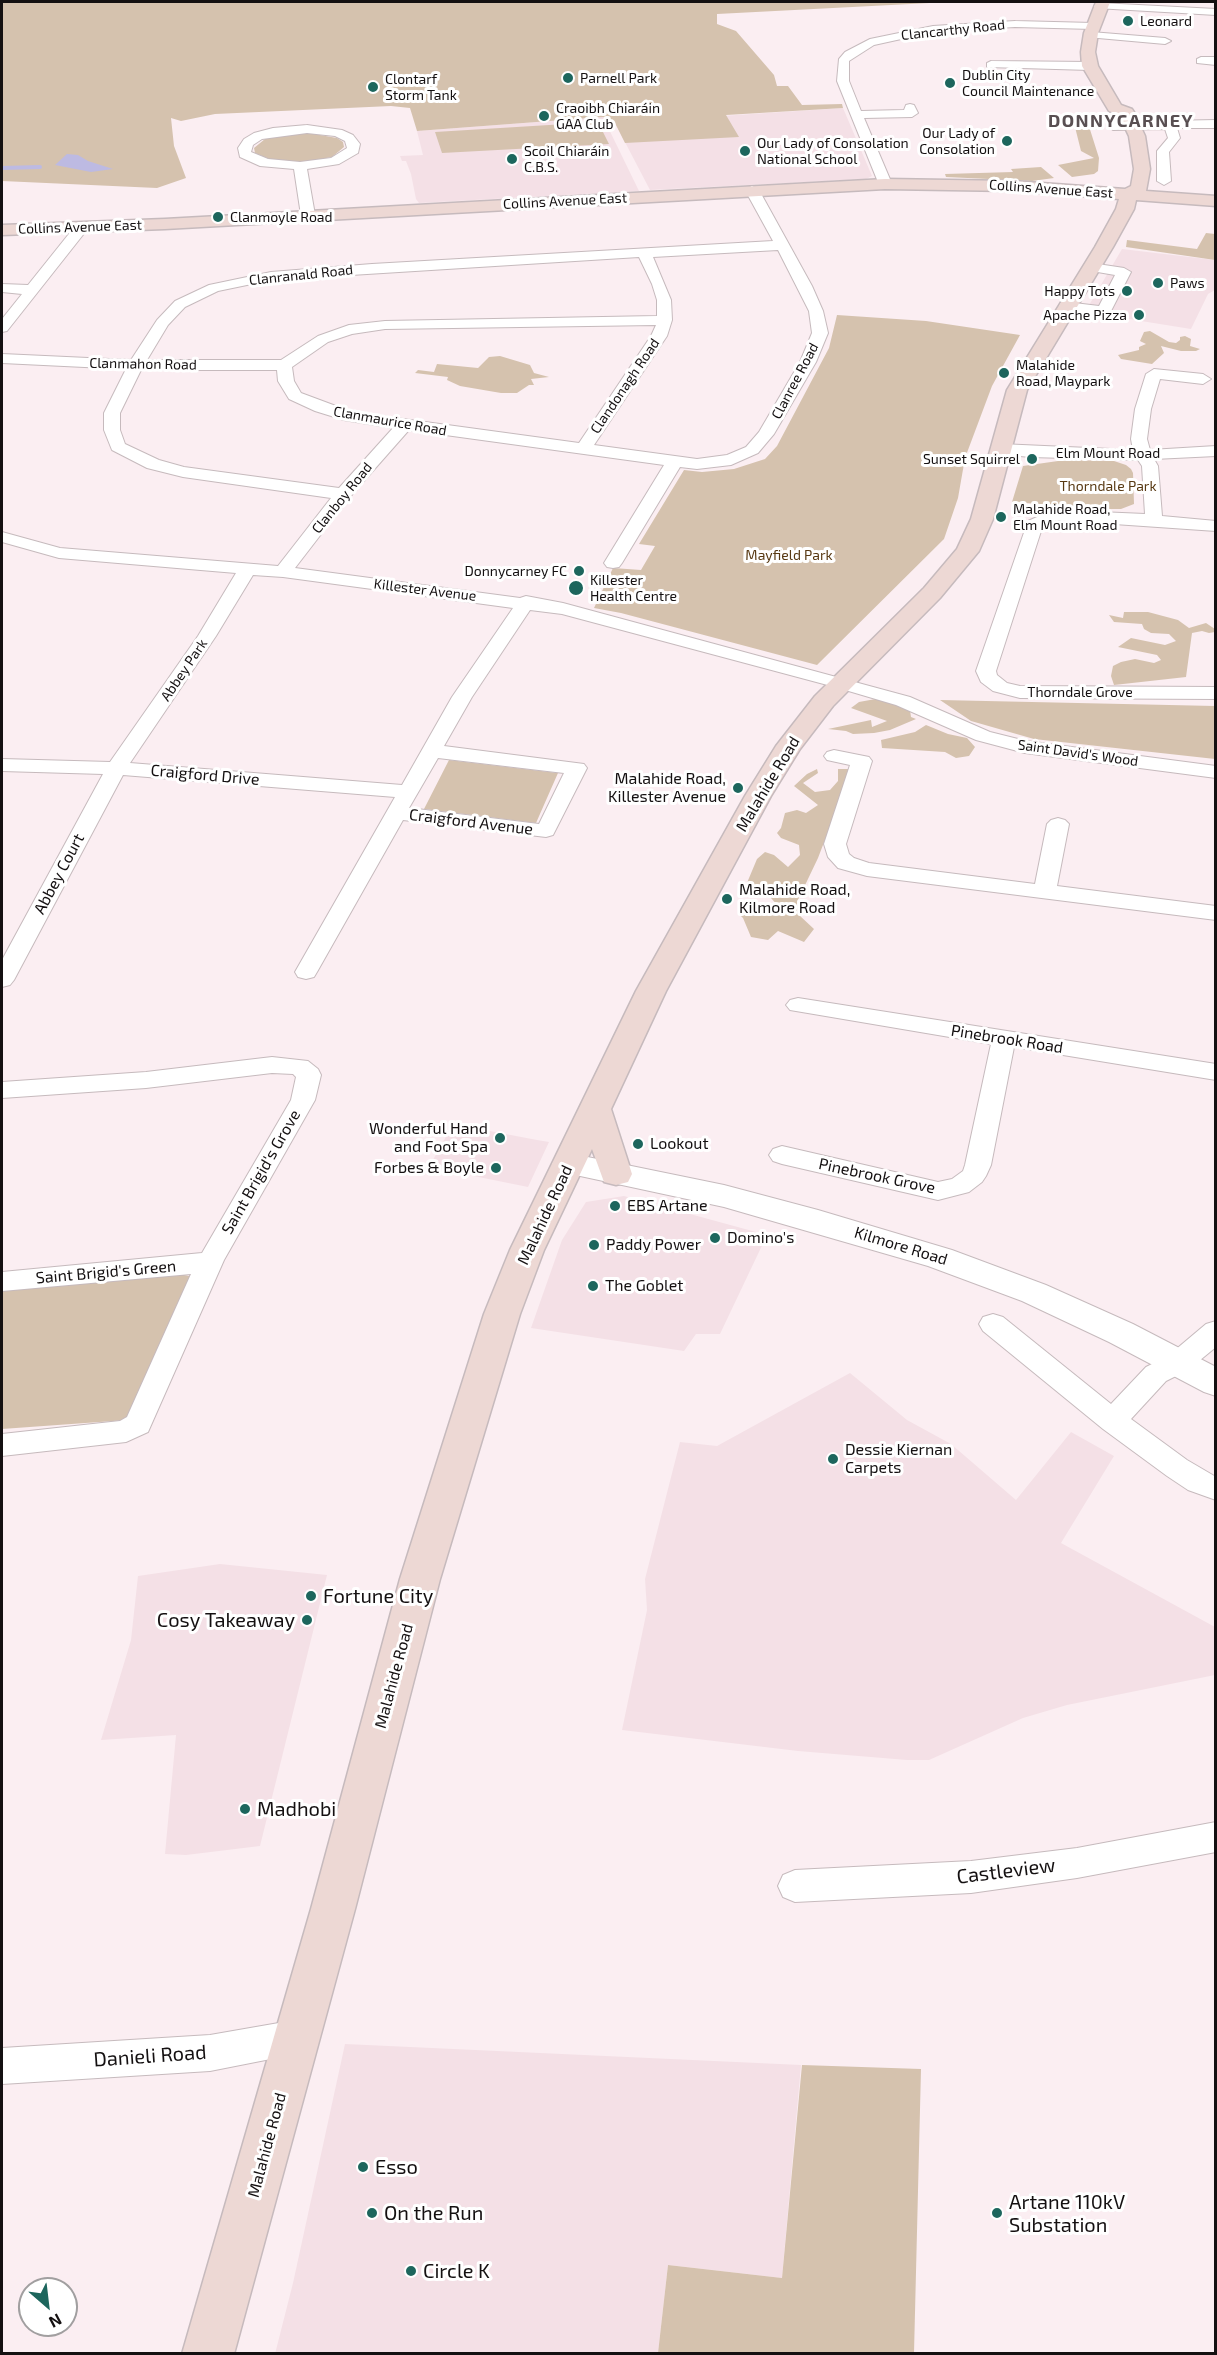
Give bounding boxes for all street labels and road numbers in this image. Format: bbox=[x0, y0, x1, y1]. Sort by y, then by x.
street label: Clancarthy Road bbox=[900, 16, 1006, 44]
street label: Collins Avenue East bbox=[989, 176, 1113, 202]
street label: Collins Avenue East bbox=[503, 189, 627, 213]
street label: Collins Avenue East bbox=[18, 216, 142, 238]
street label: Clanranald Road bbox=[248, 261, 354, 289]
street label: Clandonagh Road bbox=[587, 335, 663, 437]
street label: Clanree Road bbox=[768, 340, 822, 422]
street label: Clanmahon Road bbox=[89, 355, 197, 373]
street label: Clanmaurice Road bbox=[332, 403, 448, 439]
street label: Elm Mount Road bbox=[1056, 445, 1160, 461]
street label: Clanboy Road bbox=[308, 459, 376, 537]
street label: Killester Avenue bbox=[373, 575, 477, 605]
street label: Abbey Park bbox=[157, 636, 211, 704]
street label: Thorndale Grove bbox=[1027, 684, 1133, 700]
street label: Malahide Road bbox=[732, 733, 804, 835]
street label: Saint David's Wood bbox=[1017, 736, 1139, 770]
street label: Craigford Drive bbox=[150, 761, 260, 789]
street label: Craigford Avenue bbox=[408, 805, 534, 839]
street label: Abbey Court bbox=[30, 830, 88, 918]
street label: Pinebrook Road bbox=[950, 1021, 1064, 1057]
street label: Saint Brigid's Grove bbox=[218, 1106, 304, 1238]
street label: Pinebrook Grove bbox=[817, 1154, 937, 1198]
street label: Malahide Road bbox=[514, 1162, 576, 1268]
street label: Kilmore Road bbox=[852, 1223, 950, 1269]
street label: Saint Brigid's Green bbox=[35, 1256, 177, 1288]
street label: Malahide Road bbox=[371, 1621, 417, 1731]
street label: Castleview bbox=[955, 1853, 1057, 1889]
street label: Danieli Road bbox=[93, 2040, 207, 2072]
street label: Malahide Road bbox=[244, 2090, 290, 2200]

